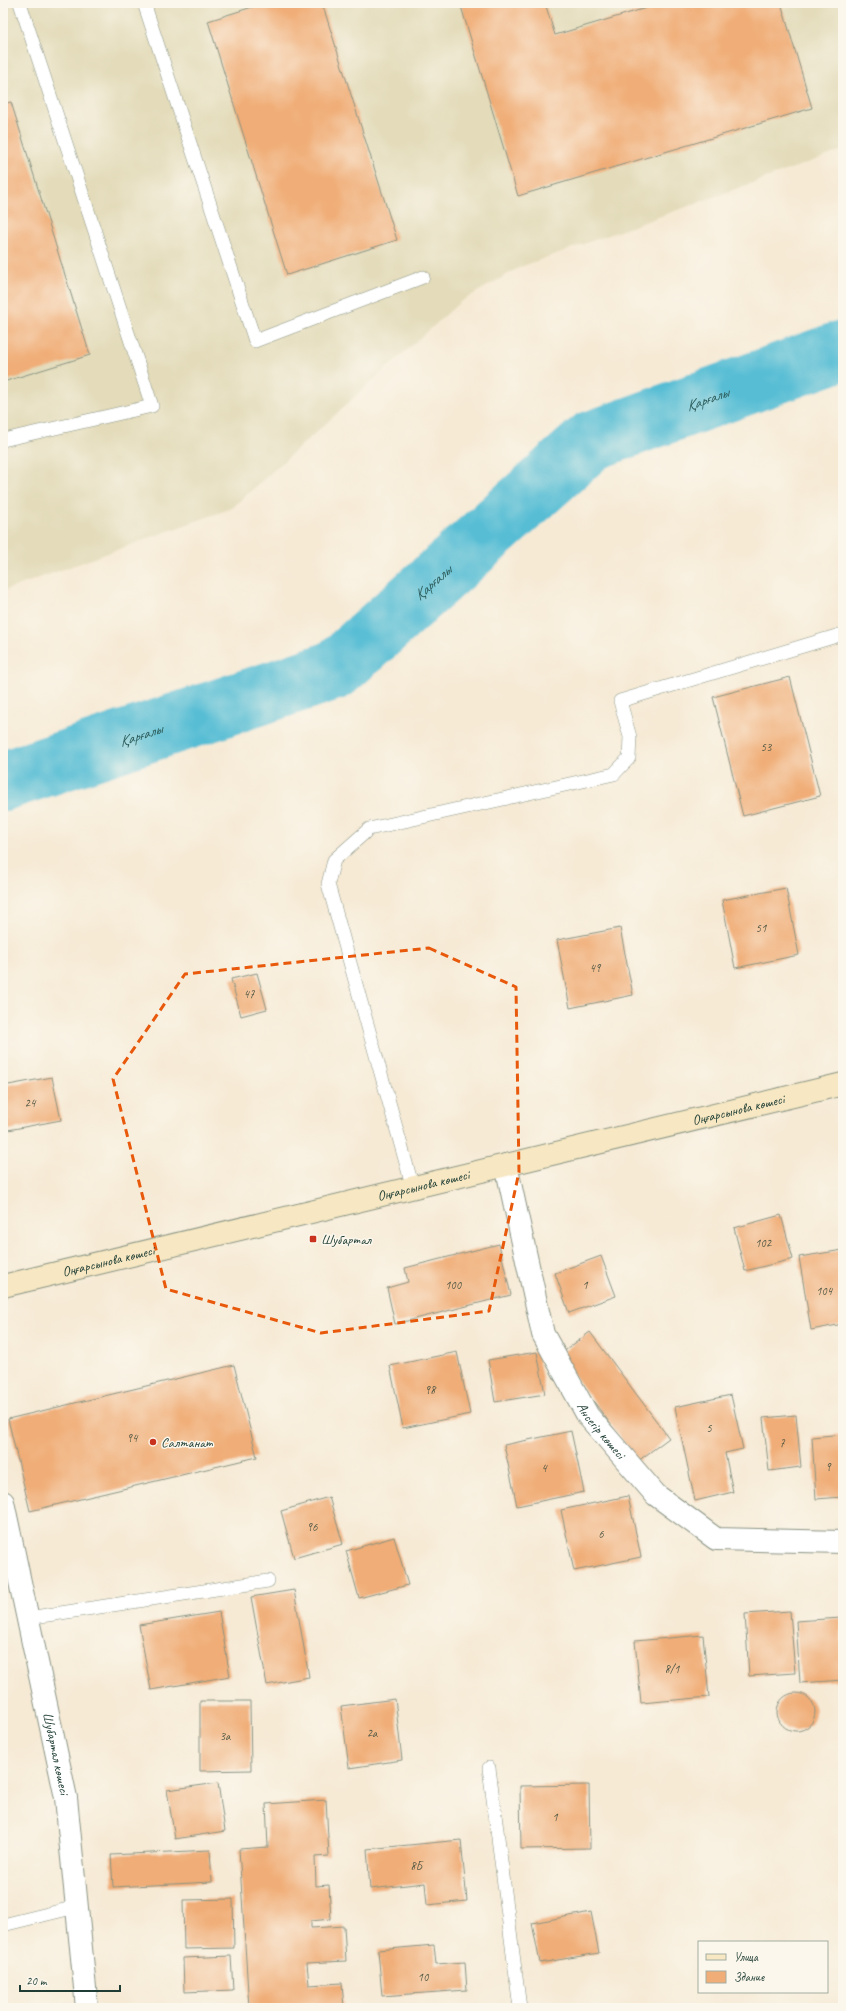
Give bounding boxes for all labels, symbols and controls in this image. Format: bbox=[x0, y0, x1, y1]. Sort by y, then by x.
water label: Қарғалы bbox=[683, 382, 734, 415]
water label: Қарғалы bbox=[410, 559, 458, 604]
water label: Қарғалы bbox=[117, 718, 167, 751]
house number: 53 bbox=[761, 739, 773, 755]
house number: 51 bbox=[756, 920, 767, 936]
house number: 49 bbox=[590, 960, 602, 976]
house number: 47 bbox=[244, 986, 255, 1002]
street label: Оңғарсынова көшесі bbox=[690, 1089, 788, 1129]
house number: 24 bbox=[25, 1095, 37, 1111]
street label: Оңғарсынова көшесі bbox=[375, 1165, 473, 1204]
place label: Шубартал bbox=[321, 1231, 372, 1248]
marker: Шубартал bbox=[308, 1234, 318, 1244]
house number: 102 bbox=[755, 1235, 773, 1251]
street label: Оңғарсынова көшесі bbox=[60, 1241, 158, 1280]
house number: 100 bbox=[445, 1277, 463, 1293]
house number: 1 bbox=[582, 1277, 588, 1293]
house number: 104 bbox=[816, 1283, 834, 1299]
house number: 98 bbox=[425, 1382, 437, 1398]
street label: Ансегір көшесі bbox=[574, 1399, 631, 1464]
house number: 5 bbox=[706, 1420, 712, 1436]
house number: 94 bbox=[127, 1430, 139, 1446]
place label: Салтанат bbox=[161, 1434, 213, 1451]
house number: 7 bbox=[779, 1435, 785, 1451]
marker: Салтанат bbox=[148, 1437, 158, 1447]
house number: 9 bbox=[825, 1459, 832, 1475]
house number: 4 bbox=[541, 1460, 548, 1476]
house number: 96 bbox=[307, 1519, 318, 1535]
house number: 6 bbox=[598, 1526, 604, 1542]
house number: 8/1 bbox=[665, 1661, 680, 1677]
street label: Шубартал көшесі bbox=[39, 1711, 74, 1798]
house number: 2а bbox=[367, 1725, 378, 1741]
house number: 3а bbox=[220, 1728, 231, 1744]
house number: 1 bbox=[552, 1809, 558, 1825]
house number: 8Б bbox=[410, 1858, 424, 1874]
legend bbox=[698, 1941, 828, 1993]
text: Улица bbox=[734, 1949, 759, 1965]
scale bar bbox=[20, 1967, 120, 1993]
house number: 10 bbox=[418, 1969, 430, 1985]
text: Здание bbox=[734, 1969, 765, 1985]
text: 20 m bbox=[26, 1973, 48, 1989]

